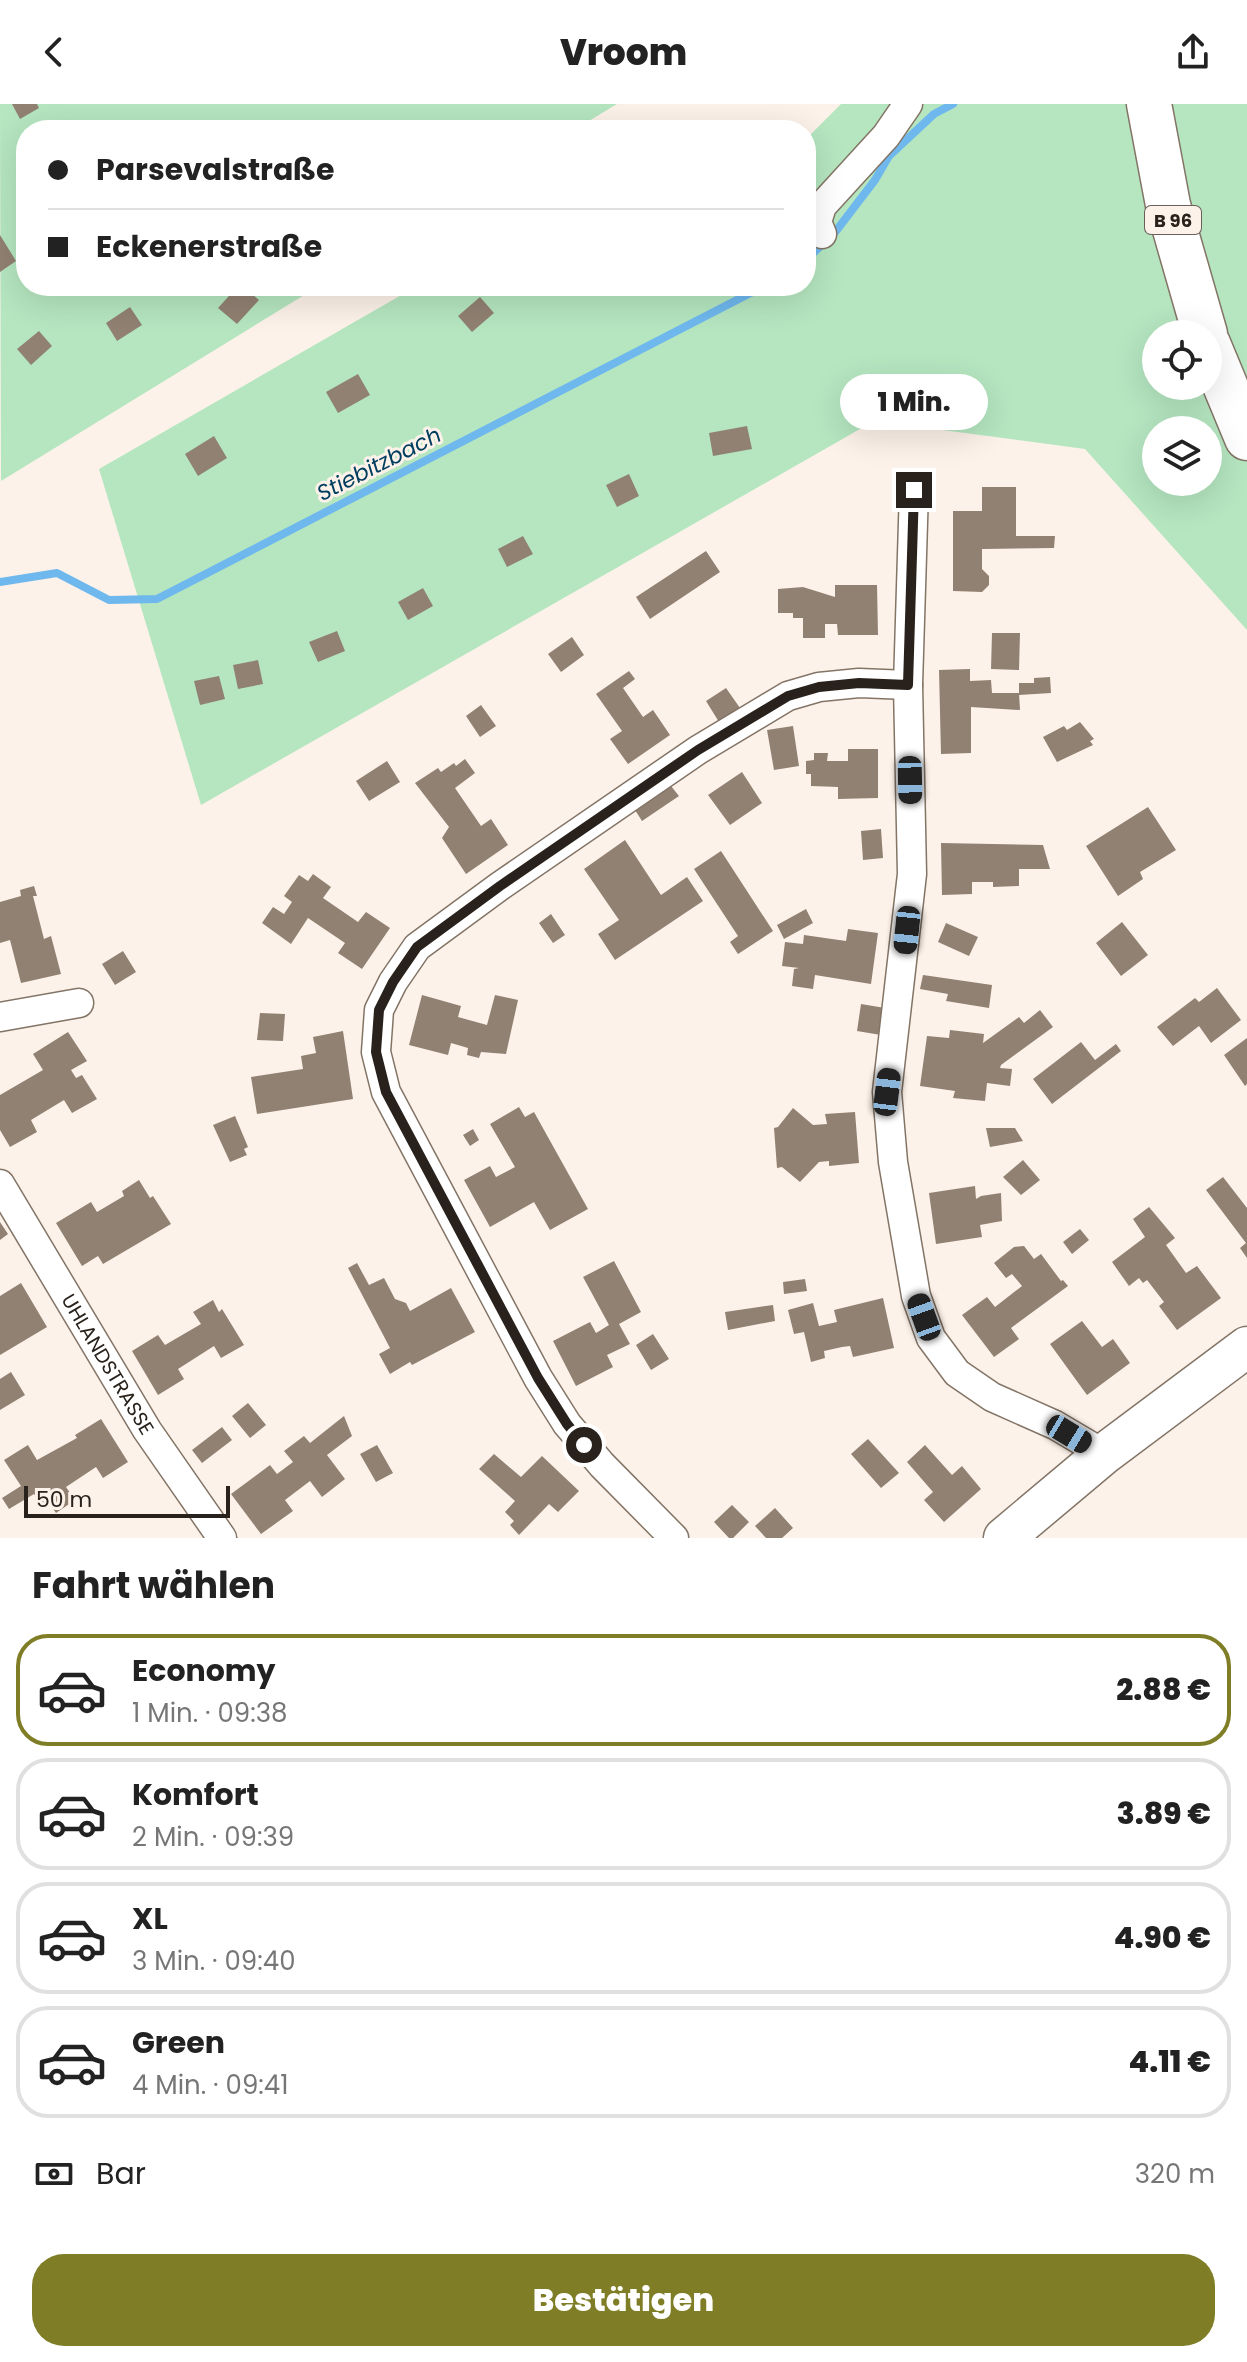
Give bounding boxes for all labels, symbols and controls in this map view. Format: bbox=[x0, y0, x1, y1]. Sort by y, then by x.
text: Vroom bbox=[560, 27, 687, 78]
icon: back bbox=[32, 30, 76, 74]
icon: share bbox=[1171, 30, 1215, 74]
text: Parsevalstraße bbox=[96, 148, 335, 191]
road number: B 96 bbox=[1145, 206, 1201, 234]
text: Eckenerstraße bbox=[96, 225, 322, 268]
map controls bbox=[1142, 320, 1222, 496]
button: locate bbox=[1142, 320, 1222, 400]
callout: 1 Min. bbox=[840, 374, 988, 430]
text: 1 Min. bbox=[877, 384, 951, 420]
button: layers bbox=[1142, 416, 1222, 496]
water label: Stiebitzbach bbox=[312, 419, 446, 509]
route end bbox=[896, 472, 932, 508]
car bbox=[898, 756, 922, 804]
car bbox=[893, 905, 921, 955]
car bbox=[872, 1067, 902, 1117]
street label: UHLANDSTRASSE bbox=[55, 1289, 161, 1440]
car bbox=[905, 1290, 943, 1344]
car bbox=[1042, 1411, 1096, 1457]
route start bbox=[566, 1427, 602, 1463]
scale bar bbox=[24, 1482, 230, 1518]
text: 50 m bbox=[36, 1484, 92, 1515]
text: Fahrt wählen bbox=[32, 1560, 275, 1611]
text: Economy bbox=[132, 1649, 276, 1692]
icon: car bbox=[36, 1654, 108, 1726]
text: 2.88 € bbox=[1116, 1668, 1211, 1711]
text: 1 Min. · 09:38 bbox=[132, 1695, 288, 1731]
text: Komfort bbox=[132, 1773, 259, 1816]
icon: car bbox=[36, 1778, 108, 1850]
text: 3.89 € bbox=[1116, 1792, 1211, 1835]
text: 2 Min. · 09:39 bbox=[132, 1819, 294, 1855]
text: XL bbox=[132, 1897, 168, 1940]
icon: car bbox=[36, 1902, 108, 1974]
text: 4.90 € bbox=[1114, 1916, 1211, 1959]
text: 3 Min. · 09:40 bbox=[132, 1943, 295, 1979]
text: Green bbox=[132, 2021, 225, 2064]
icon: car bbox=[36, 2026, 108, 2098]
text: 4.11 € bbox=[1129, 2040, 1211, 2083]
text: 4 Min. · 09:41 bbox=[132, 2067, 289, 2103]
icon: cash bbox=[32, 2152, 76, 2196]
text: Bar bbox=[96, 2152, 146, 2195]
text: 320 m bbox=[1135, 2156, 1215, 2192]
button: Bestätigen bbox=[32, 2254, 1215, 2346]

